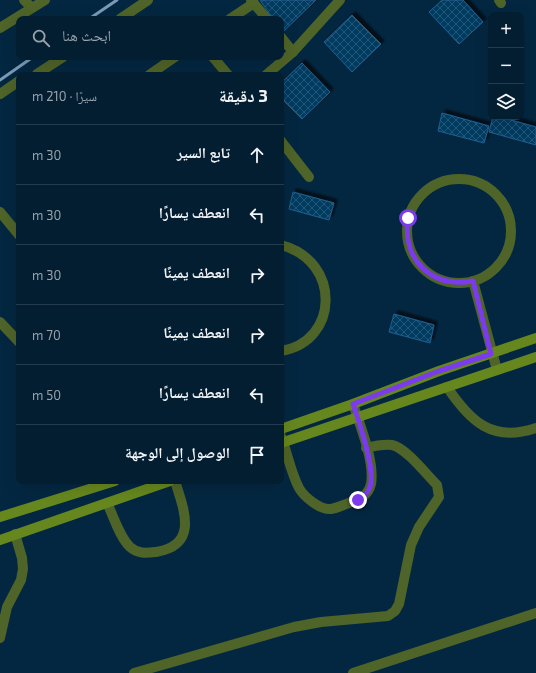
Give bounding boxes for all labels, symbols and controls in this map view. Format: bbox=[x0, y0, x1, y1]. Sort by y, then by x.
map controls bbox=[488, 12, 524, 120]
button: + bbox=[488, 12, 524, 48]
search box bbox=[16, 16, 284, 60]
text: ابحث هنا bbox=[62, 26, 111, 44]
icon: search bbox=[30, 27, 52, 49]
button: − bbox=[488, 48, 524, 84]
button: layers bbox=[488, 84, 524, 120]
text: 3 دقيقة bbox=[219, 85, 268, 105]
text: سيرًا · 210 m bbox=[32, 88, 97, 104]
text: تابع السير bbox=[177, 143, 230, 161]
icon: ahead bbox=[246, 144, 268, 166]
text: 30 m bbox=[32, 147, 61, 163]
text: انعطف يسارًا bbox=[159, 203, 230, 221]
icon: left bbox=[246, 204, 268, 226]
text: 30 m bbox=[32, 207, 61, 223]
route start bbox=[399, 209, 417, 227]
text: انعطف يمينًا bbox=[163, 263, 230, 281]
icon: right bbox=[246, 264, 268, 286]
text: 30 m bbox=[32, 267, 61, 283]
text: انعطف يمينًا bbox=[163, 323, 230, 341]
icon: right bbox=[246, 324, 268, 346]
text: 70 m bbox=[32, 327, 61, 343]
text: انعطف يسارًا bbox=[159, 383, 230, 401]
icon: left bbox=[246, 384, 268, 406]
text: 50 m bbox=[32, 387, 61, 403]
text: الوصول إلى الوجهة bbox=[125, 443, 230, 461]
icon: arrive bbox=[246, 444, 268, 466]
route end bbox=[349, 491, 367, 509]

